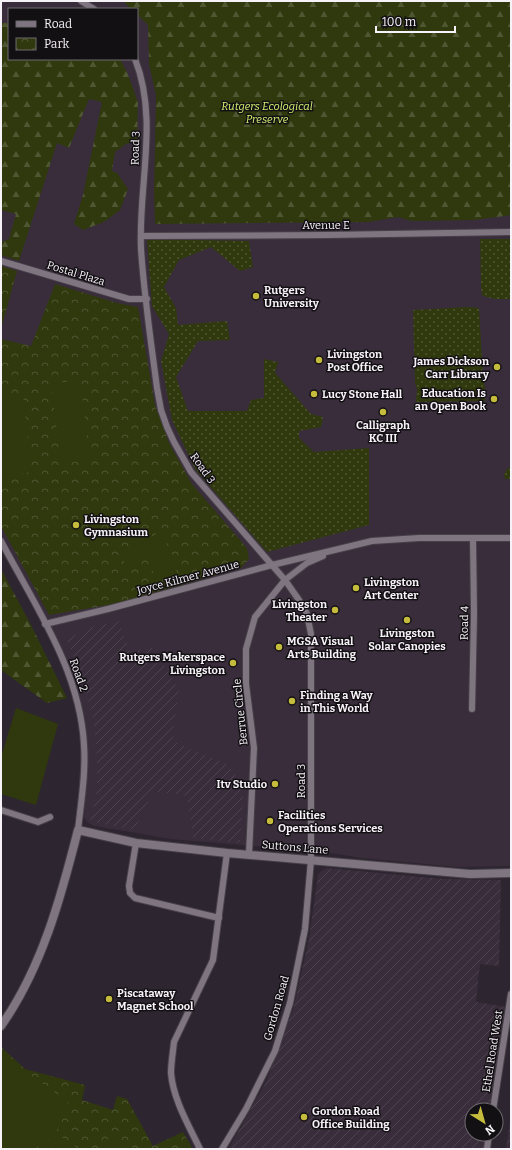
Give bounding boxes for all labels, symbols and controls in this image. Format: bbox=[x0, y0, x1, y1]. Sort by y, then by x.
legend bbox=[8, 8, 138, 60]
scale bar bbox=[376, 8, 455, 34]
text: 100 m bbox=[382, 15, 417, 29]
text: Road bbox=[44, 17, 72, 31]
text: Park bbox=[44, 37, 70, 51]
park label: Rutgers Ecological Preserve bbox=[221, 100, 313, 126]
street label: Road 3 bbox=[128, 131, 143, 165]
street label: Avenue E bbox=[302, 219, 350, 232]
street label: Postal Plaza bbox=[45, 258, 106, 288]
place label: Rutgers University bbox=[264, 284, 320, 310]
marker: Rutgers University bbox=[251, 291, 261, 301]
place label: Livingston Post Office bbox=[327, 348, 383, 374]
marker: Livingston Post Office bbox=[314, 355, 324, 365]
place label: James Dickson Carr Library bbox=[412, 355, 490, 381]
marker: James Dickson Carr Library bbox=[492, 362, 502, 372]
place label: Education Is an Open Book bbox=[415, 387, 487, 413]
place label: Lucy Stone Hall bbox=[322, 388, 403, 401]
marker: Lucy Stone Hall bbox=[309, 389, 319, 399]
marker: Education Is an Open Book bbox=[489, 394, 499, 404]
marker: Calligraph KC III bbox=[378, 407, 388, 417]
place label: Calligraph KC III bbox=[356, 419, 410, 445]
street label: Road 3 bbox=[187, 450, 218, 486]
place label: Livingston Gymnasium bbox=[84, 513, 148, 539]
marker: Livingston Gymnasium bbox=[71, 520, 81, 530]
street label: Joyce Kilmer Avenue bbox=[135, 558, 241, 598]
place label: Livingston Art Center bbox=[364, 576, 419, 602]
marker: Livingston Art Center bbox=[351, 583, 361, 593]
place label: Livingston Theater bbox=[272, 598, 328, 624]
marker: Livingston Theater bbox=[330, 605, 340, 615]
street label: Road 4 bbox=[458, 605, 471, 640]
marker: Livingston Solar Canopies bbox=[402, 615, 412, 625]
place label: Livingston Solar Canopies bbox=[368, 627, 446, 653]
place label: MGSA Visual Arts Building bbox=[287, 635, 357, 661]
marker: MGSA Visual Arts Building bbox=[274, 642, 284, 652]
place label: Rutgers Makerspace Livingston bbox=[119, 651, 225, 677]
street label: Road 2 bbox=[67, 657, 90, 693]
marker: Rutgers Makerspace Livingston bbox=[228, 658, 238, 668]
street label: Berrue Circle bbox=[231, 678, 250, 746]
place label: Finding a Way in This World bbox=[300, 689, 374, 715]
marker: Finding a Way in This World bbox=[287, 696, 297, 706]
street label: Road 3 bbox=[295, 764, 308, 798]
place label: Itv Studio bbox=[216, 778, 267, 791]
marker: Itv Studio bbox=[270, 779, 280, 789]
place label: Facilities Operations Services bbox=[278, 809, 383, 835]
marker: Facilities Operations Services bbox=[265, 816, 275, 826]
street label: Suttons Lane bbox=[261, 838, 329, 857]
street label: Gordon Road bbox=[261, 974, 292, 1042]
place label: Piscataway Magnet School bbox=[117, 987, 194, 1013]
marker: Piscataway Magnet School bbox=[104, 994, 114, 1004]
street label: Ethel Road West bbox=[480, 1009, 505, 1093]
north arrow bbox=[464, 1102, 504, 1142]
place label: Gordon Road Office Building bbox=[312, 1105, 390, 1131]
marker: Gordon Road Office Building bbox=[299, 1112, 309, 1122]
text: N bbox=[482, 1122, 497, 1138]

